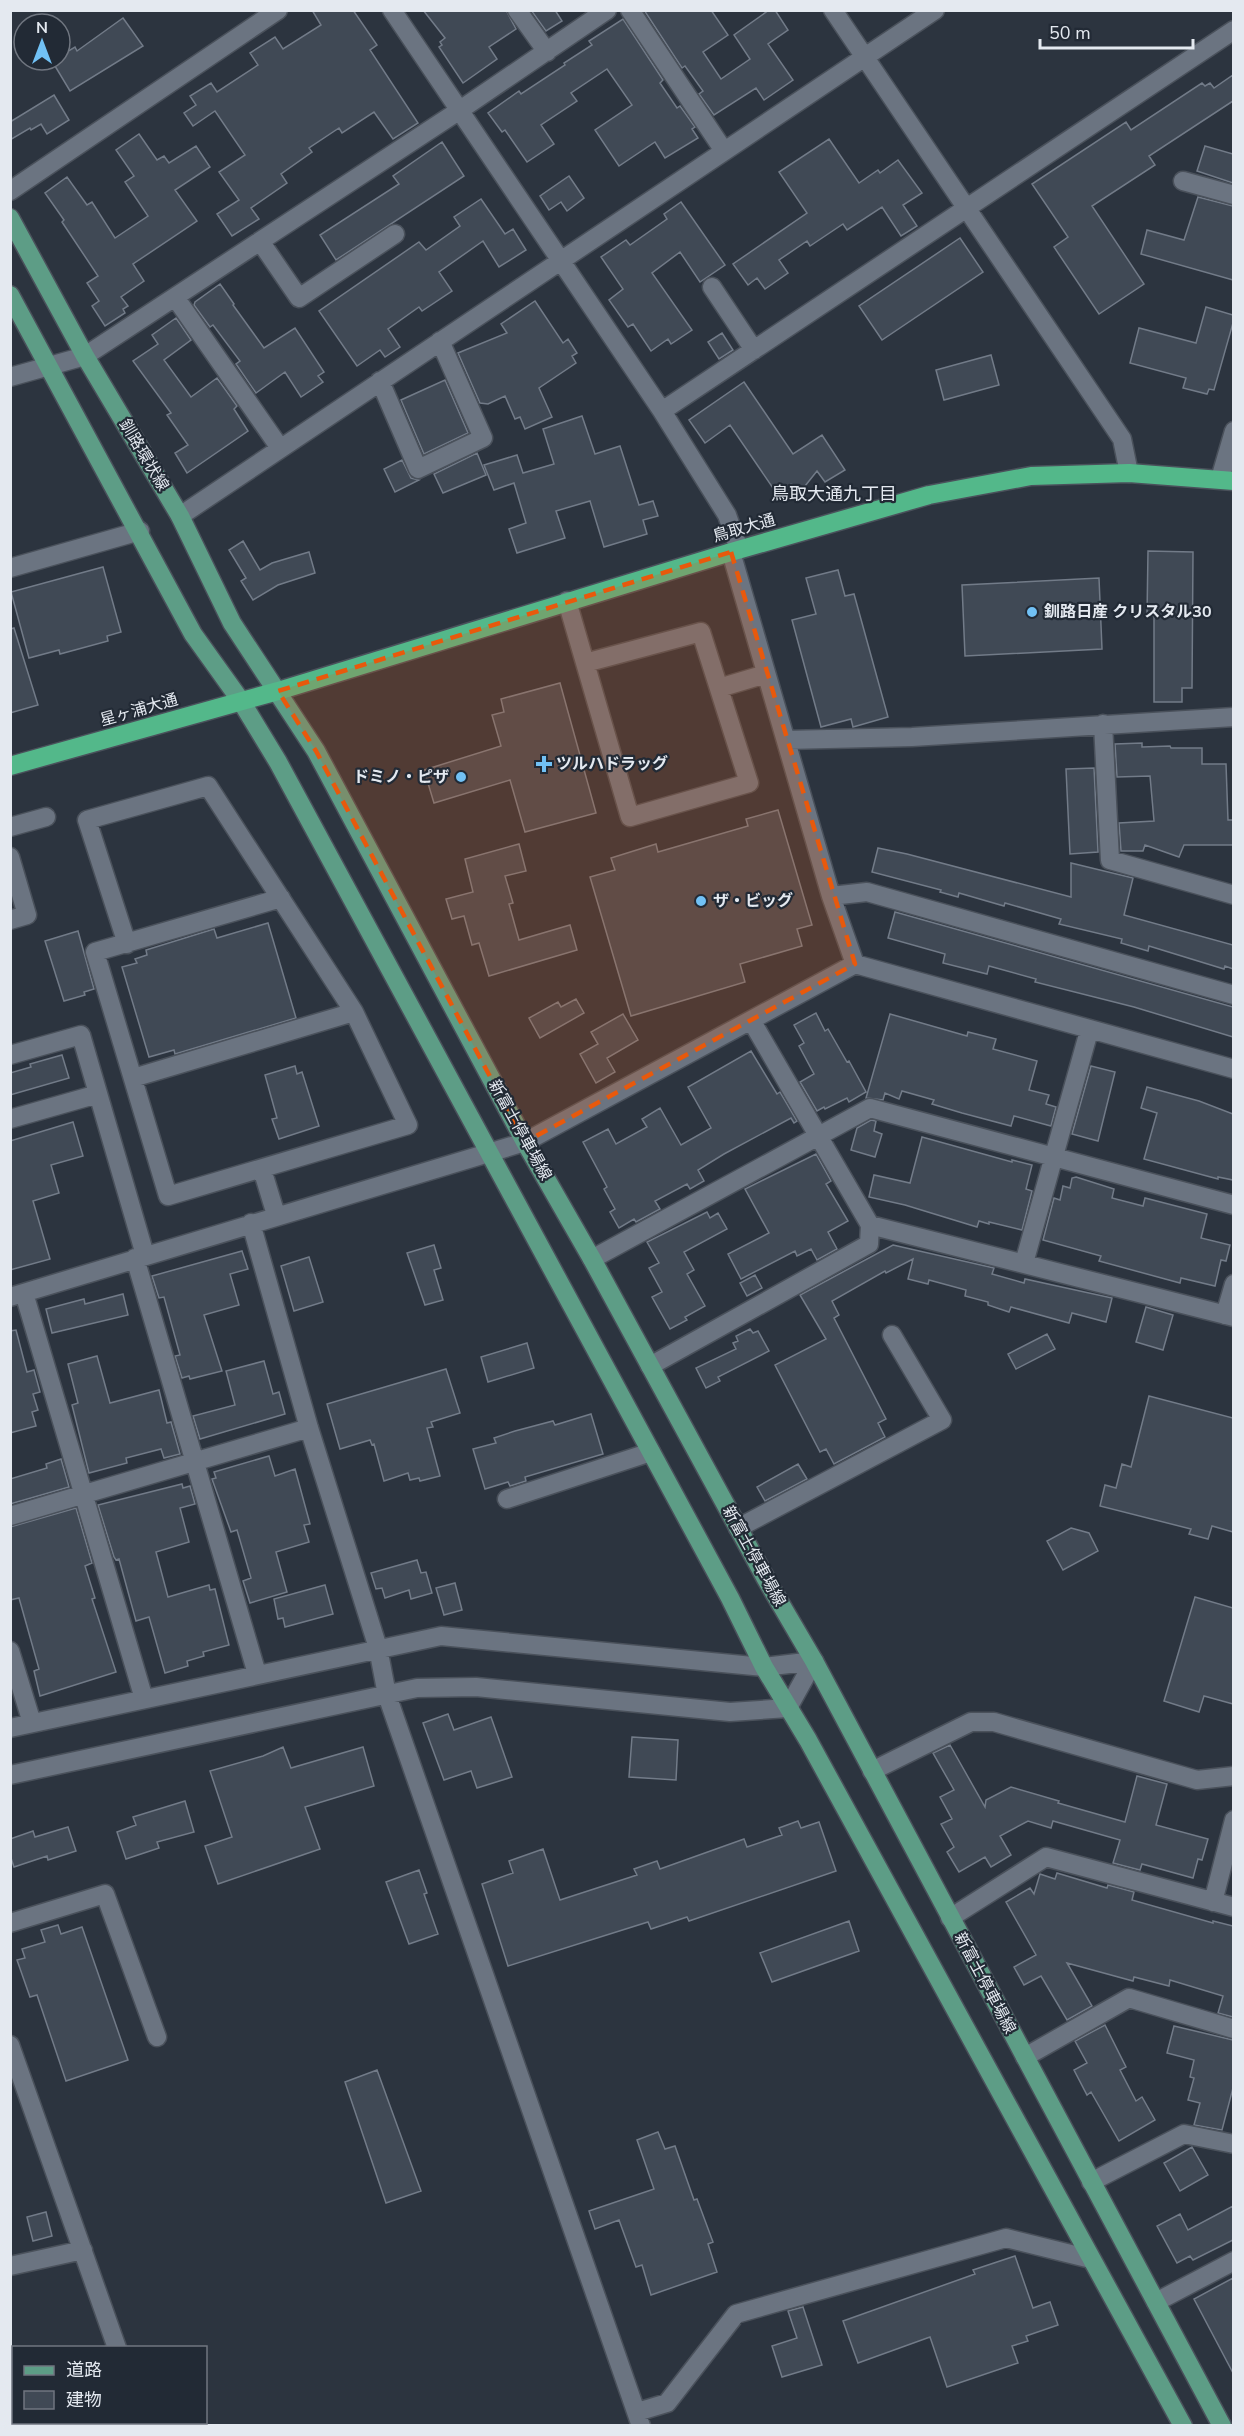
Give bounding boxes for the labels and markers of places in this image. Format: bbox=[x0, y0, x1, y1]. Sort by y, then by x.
place label: 釧路日産 クリスタル30 bbox=[1044, 601, 1212, 623]
marker: 釧路日産 クリスタル30 bbox=[1025, 605, 1039, 619]
place label: ツルハドラッグ bbox=[556, 753, 668, 775]
marker: ツルハドラッグ bbox=[537, 757, 551, 771]
place label: ドミノ・ピザ bbox=[353, 766, 449, 788]
marker: ドミノ・ピザ bbox=[454, 770, 468, 784]
place label: ザ・ビッグ bbox=[713, 890, 793, 912]
marker: ザ・ビッグ bbox=[694, 894, 708, 908]

